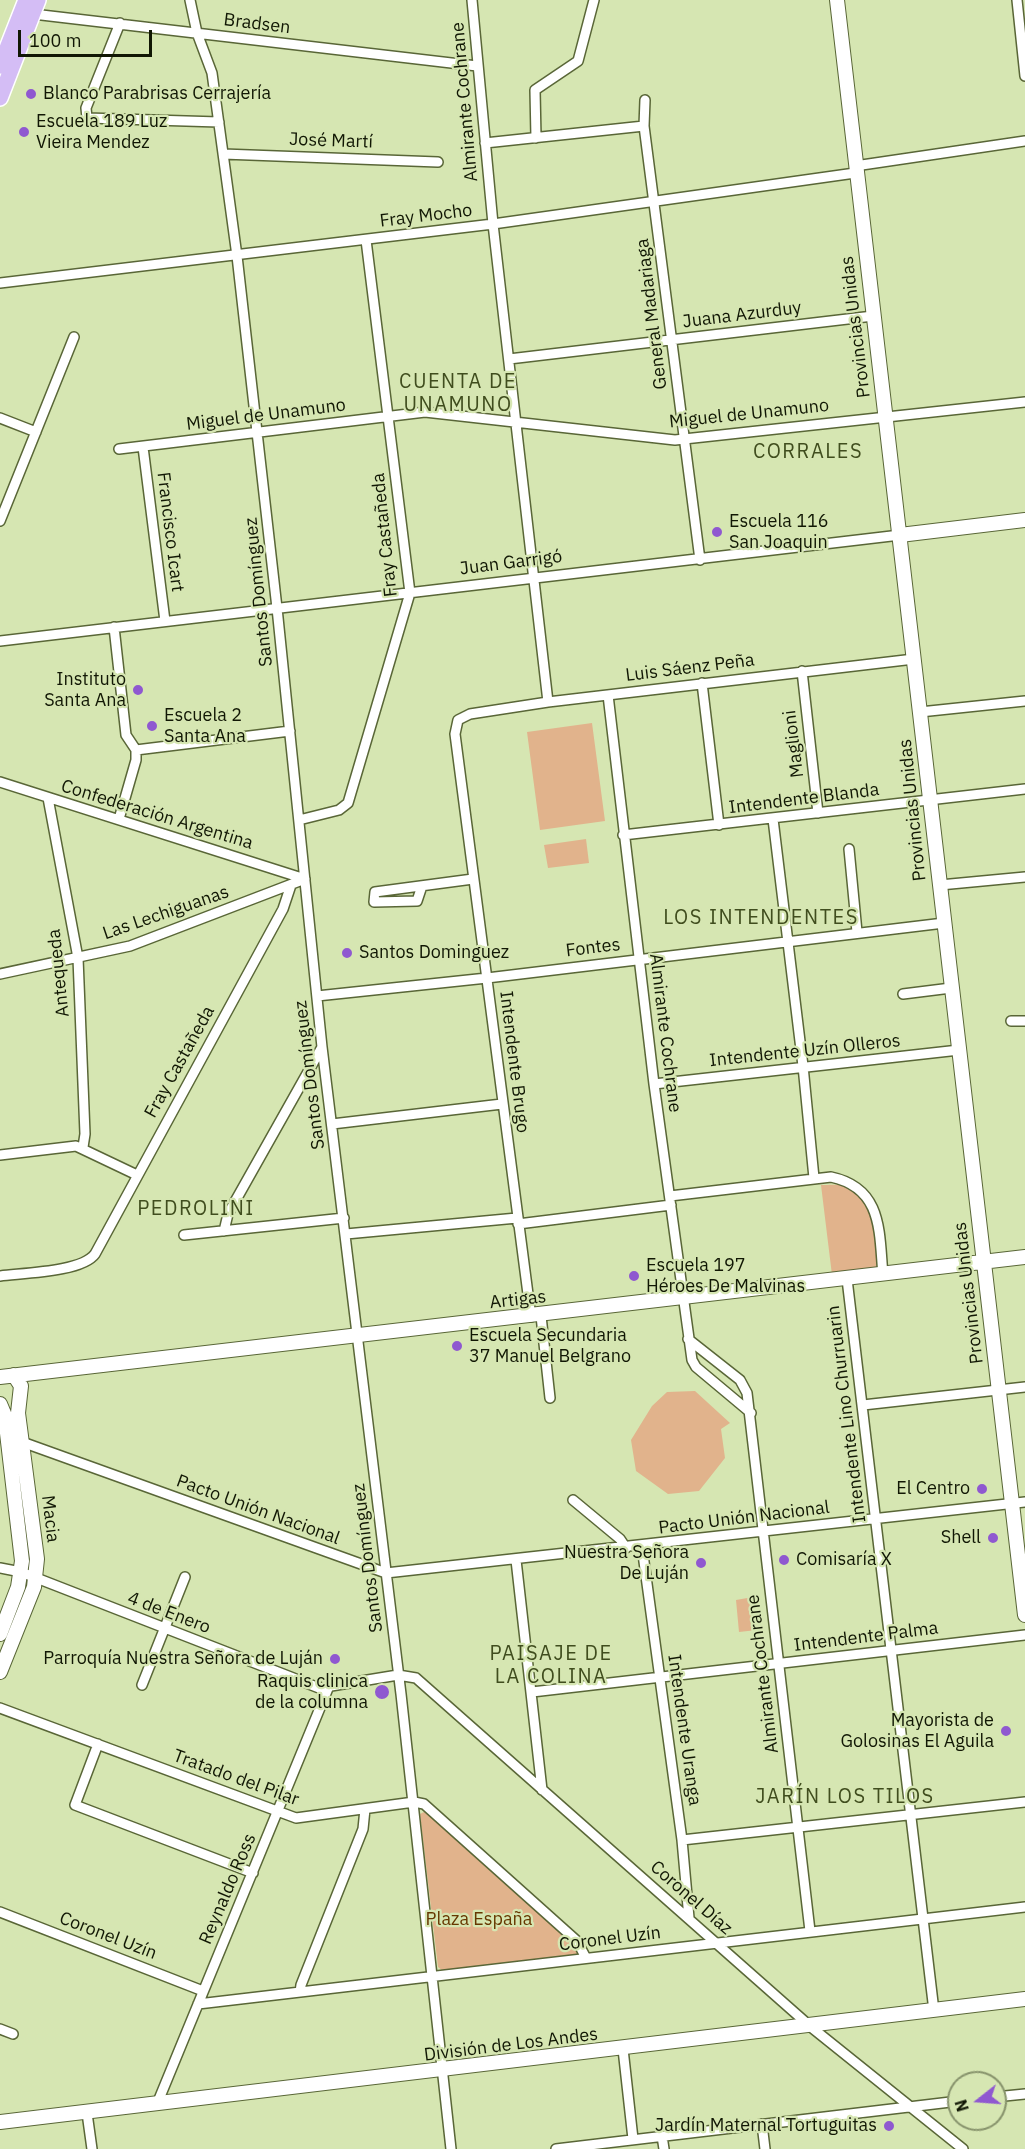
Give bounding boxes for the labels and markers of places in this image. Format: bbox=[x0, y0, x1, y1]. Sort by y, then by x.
place label: Blanco Parabrisas Cerrajería bbox=[43, 83, 271, 105]
marker: Blanco Parabrisas Cerrajería bbox=[24, 87, 38, 101]
place label: Escuela 189 Luz Vieira Mendez bbox=[36, 111, 167, 154]
marker: Escuela 189 Luz Vieira Mendez bbox=[17, 125, 31, 139]
place label: Escuela 116 San Joaquin bbox=[729, 511, 829, 554]
marker: Escuela 116 San Joaquin bbox=[710, 525, 724, 539]
place label: Instituto Santa Ana bbox=[44, 669, 126, 712]
marker: Instituto Santa Ana bbox=[131, 683, 145, 697]
place label: Escuela 2 Santa Ana bbox=[164, 705, 246, 748]
marker: Escuela 2 Santa Ana bbox=[145, 719, 159, 733]
place label: Santos Dominguez bbox=[359, 942, 509, 964]
marker: Santos Dominguez bbox=[340, 946, 354, 960]
place label: Escuela 197 Héroes De Malvinas bbox=[646, 1255, 805, 1298]
marker: Escuela 197 Héroes De Malvinas bbox=[627, 1269, 641, 1283]
place label: Escuela Secundaria 37 Manuel Belgrano bbox=[469, 1325, 631, 1368]
marker: Escuela Secundaria 37 Manuel Belgrano bbox=[450, 1339, 464, 1353]
place label: El Centro bbox=[896, 1478, 970, 1500]
marker: El Centro bbox=[975, 1482, 989, 1496]
place label: Shell bbox=[941, 1527, 981, 1549]
marker: Shell bbox=[986, 1531, 1000, 1545]
place label: Nuestra Señora De Luján bbox=[564, 1542, 689, 1584]
place label: Comisaría X bbox=[796, 1549, 892, 1571]
marker: Comisaría X bbox=[777, 1553, 791, 1567]
marker: Nuestra Señora De Luján bbox=[694, 1556, 708, 1570]
place label: Parroquía Nuestra Señora de Luján bbox=[43, 1648, 323, 1670]
marker: Parroquía Nuestra Señora de Luján bbox=[328, 1652, 342, 1666]
place label: Raquis clinica de la columna bbox=[255, 1671, 368, 1714]
marker: Raquis clinica de la columna bbox=[373, 1683, 391, 1701]
place label: Mayorista de Golosinas El Aguila bbox=[840, 1710, 994, 1752]
marker: Mayorista de Golosinas El Aguila bbox=[999, 1724, 1013, 1738]
place label: Jardín Maternal Tortuguitas bbox=[655, 2115, 877, 2137]
marker: Jardín Maternal Tortuguitas bbox=[882, 2119, 896, 2133]

